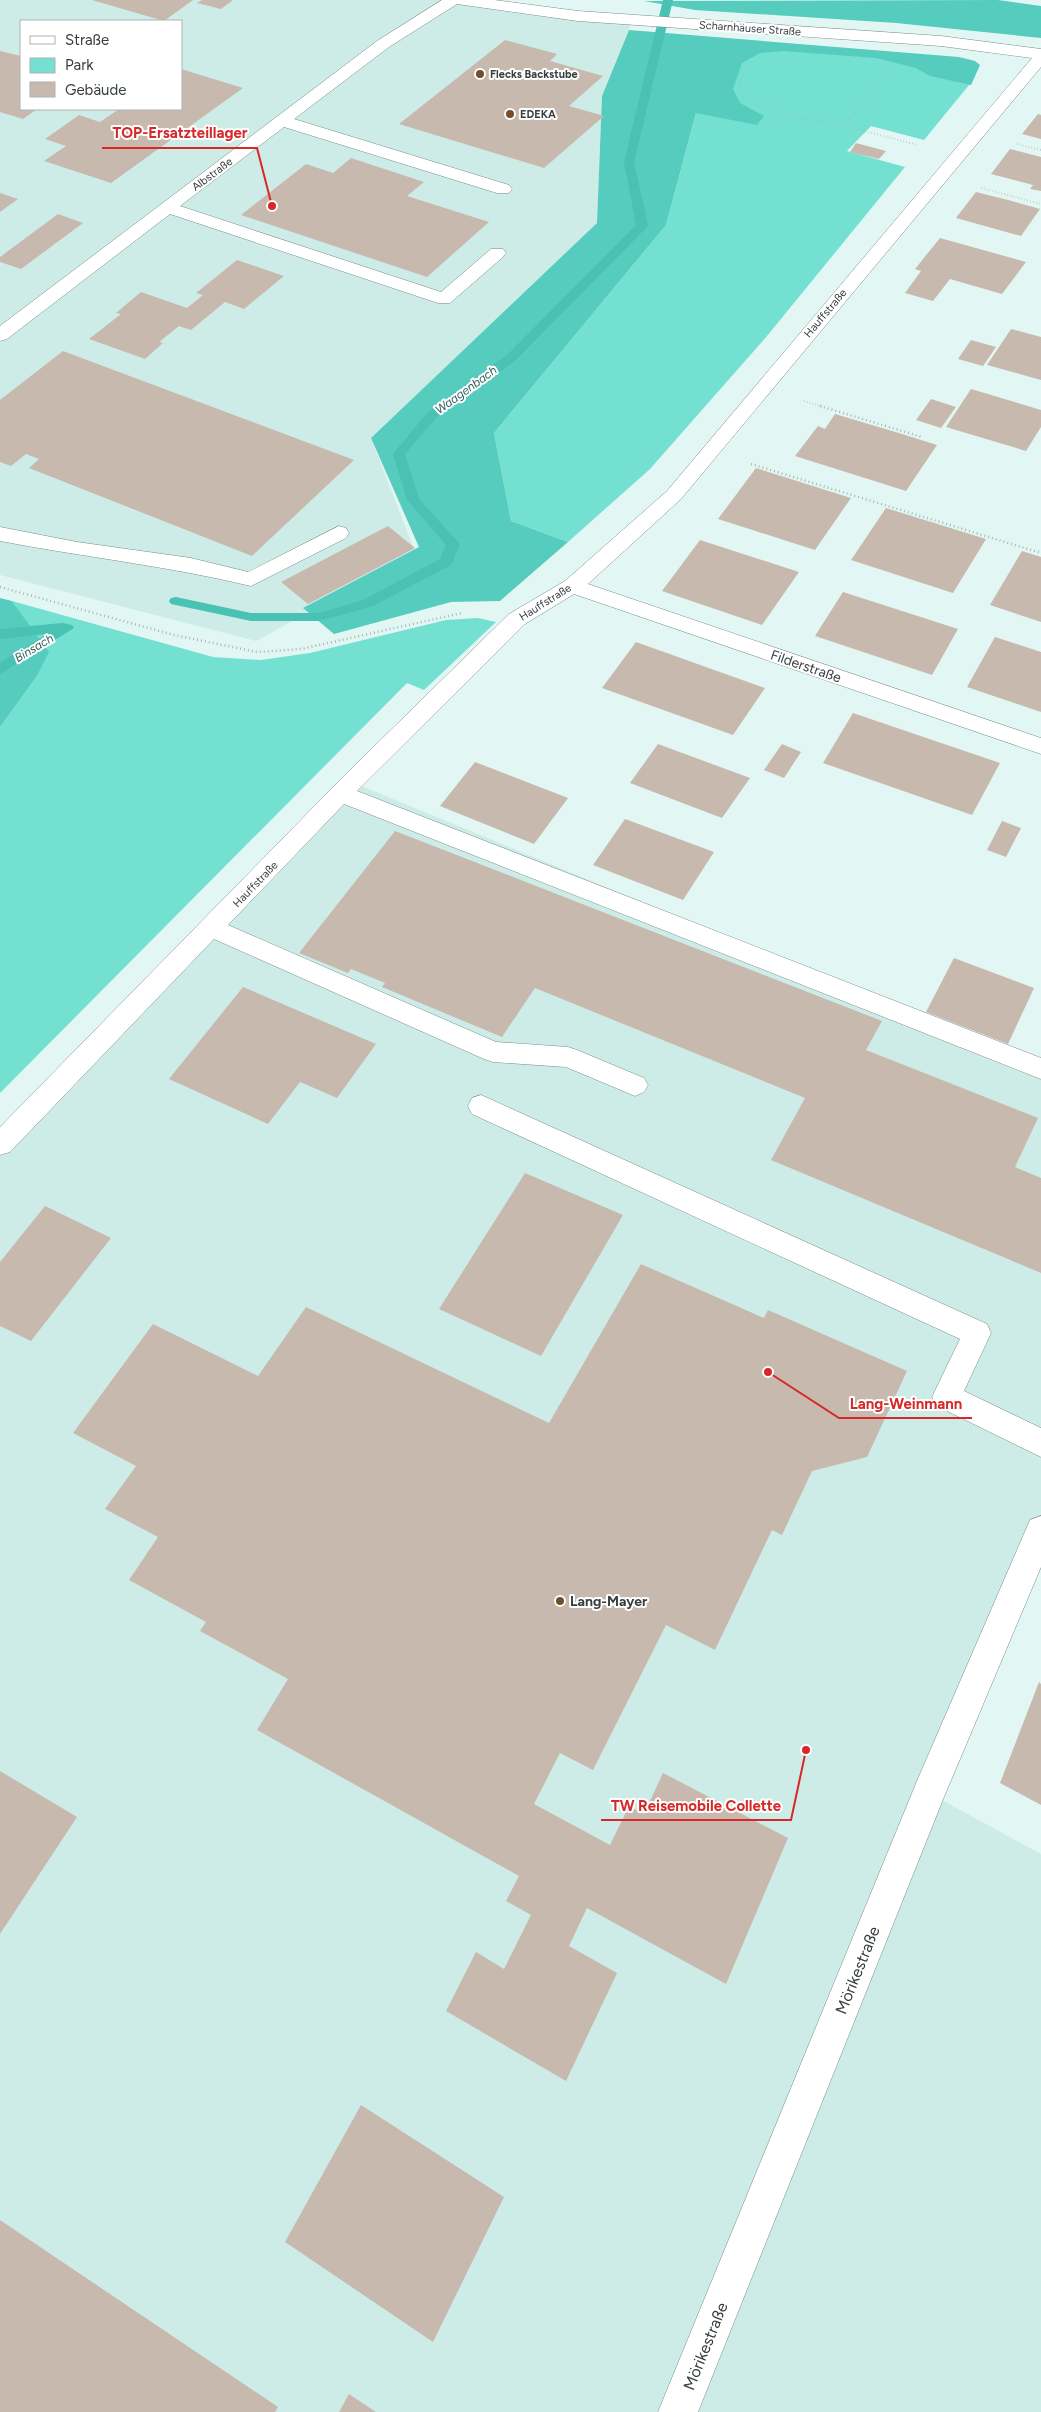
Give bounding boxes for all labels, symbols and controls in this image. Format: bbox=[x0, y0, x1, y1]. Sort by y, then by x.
street label: Scharnhäuser Straße bbox=[699, 18, 801, 39]
legend bbox=[20, 20, 182, 110]
text: Straße bbox=[65, 31, 109, 49]
text: Park bbox=[65, 56, 94, 74]
marker: Flecks Backstube bbox=[474, 68, 486, 80]
place label: Flecks Backstube bbox=[490, 68, 578, 81]
text: Gebäude bbox=[65, 81, 126, 99]
marker: EDEKA bbox=[504, 108, 516, 120]
place label: EDEKA bbox=[520, 108, 556, 121]
callout: TOP-Ersatzteillager bbox=[102, 118, 257, 148]
text: TOP-Ersatzteillager bbox=[113, 124, 248, 142]
street label: Albstraße bbox=[190, 155, 235, 194]
street label: Hauffstraße bbox=[801, 287, 849, 340]
water label: Waagenbach bbox=[432, 363, 500, 417]
street label: Hauffstraße bbox=[517, 581, 574, 624]
water label: Binsach bbox=[12, 631, 56, 665]
street label: Filderstraße bbox=[768, 646, 844, 687]
street label: Hauffstraße bbox=[230, 859, 281, 910]
callout: Lang-Weinmann bbox=[839, 1388, 972, 1418]
text: Lang-Weinmann bbox=[850, 1395, 962, 1413]
place label: Lang-Mayer bbox=[570, 1593, 648, 1610]
marker: Lang-Mayer bbox=[554, 1595, 566, 1607]
callout: TW Reisemobile Collette bbox=[601, 1790, 791, 1820]
text: TW Reisemobile Collette bbox=[611, 1797, 782, 1815]
street label: Mörikestraße bbox=[831, 1923, 884, 2017]
street label: Mörikestraße bbox=[679, 2299, 732, 2393]

